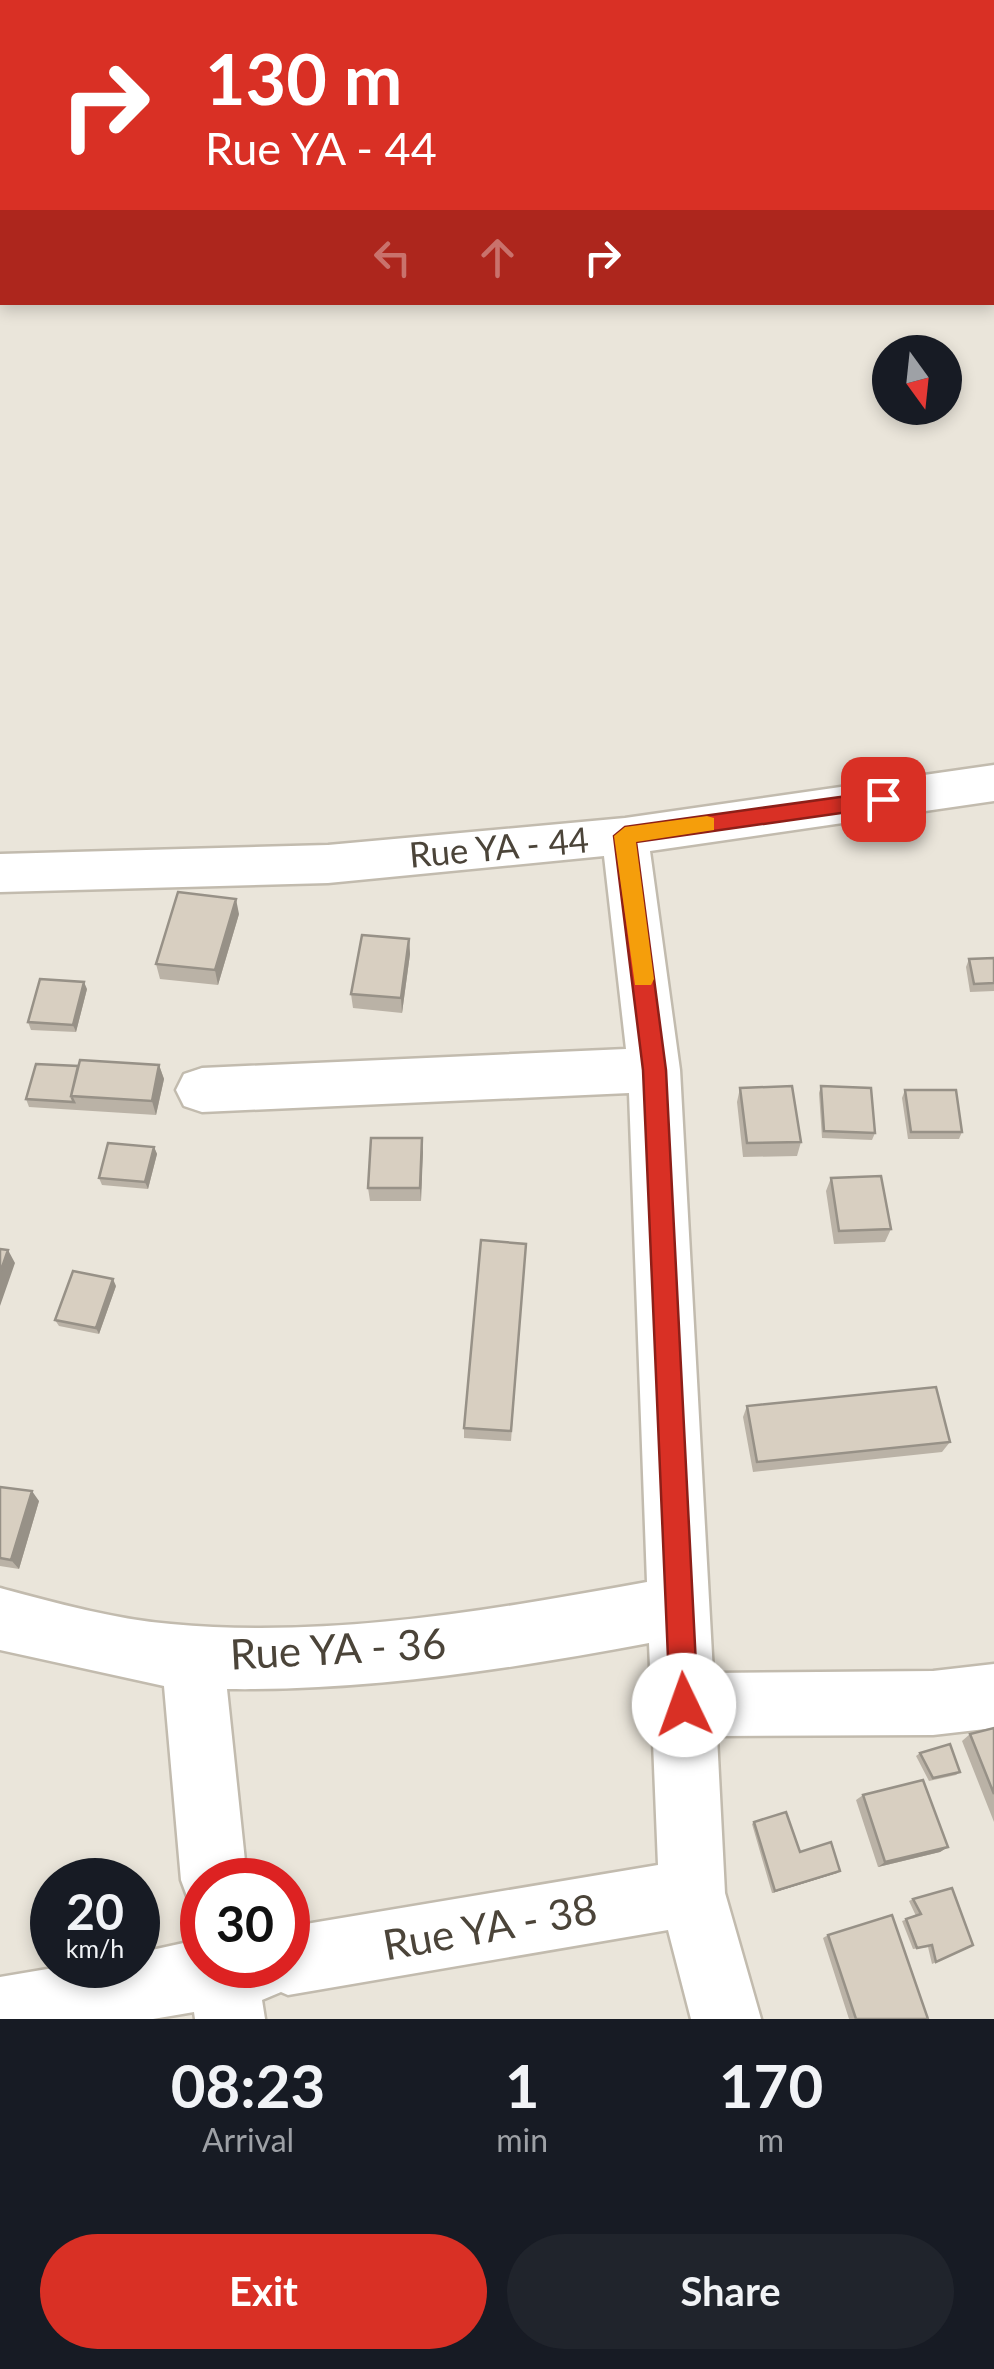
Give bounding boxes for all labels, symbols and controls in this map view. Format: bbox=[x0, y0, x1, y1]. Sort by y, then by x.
text: 130 m bbox=[205, 36, 402, 120]
icon: right bbox=[40, 40, 170, 170]
text: Rue YA - 44 bbox=[205, 121, 437, 175]
icon: left bbox=[365, 230, 420, 285]
icon: ahead bbox=[470, 230, 525, 285]
icon: right bbox=[575, 230, 630, 285]
north arrow bbox=[872, 335, 962, 425]
map controls bbox=[872, 335, 962, 425]
pin bbox=[841, 757, 926, 842]
icon: arrive bbox=[856, 772, 911, 827]
street label: Rue YA - 44 bbox=[407, 817, 590, 875]
street label: Rue YA - 36 bbox=[229, 1617, 447, 1679]
position arrow bbox=[632, 1653, 736, 1757]
speed limit sign: 30 bbox=[180, 1858, 310, 1988]
text: 20 bbox=[66, 1881, 124, 1941]
street label: Rue YA - 38 bbox=[379, 1883, 601, 1969]
text: km/h bbox=[66, 1933, 124, 1963]
text: 08:23 bbox=[171, 2049, 325, 2121]
text: 1 bbox=[505, 2049, 540, 2121]
text: 170 bbox=[719, 2049, 823, 2121]
text: Arrival bbox=[202, 2120, 294, 2159]
text: min bbox=[496, 2120, 548, 2159]
text: m bbox=[758, 2120, 784, 2159]
button: Exit bbox=[40, 2234, 487, 2349]
button: Share bbox=[507, 2234, 954, 2349]

